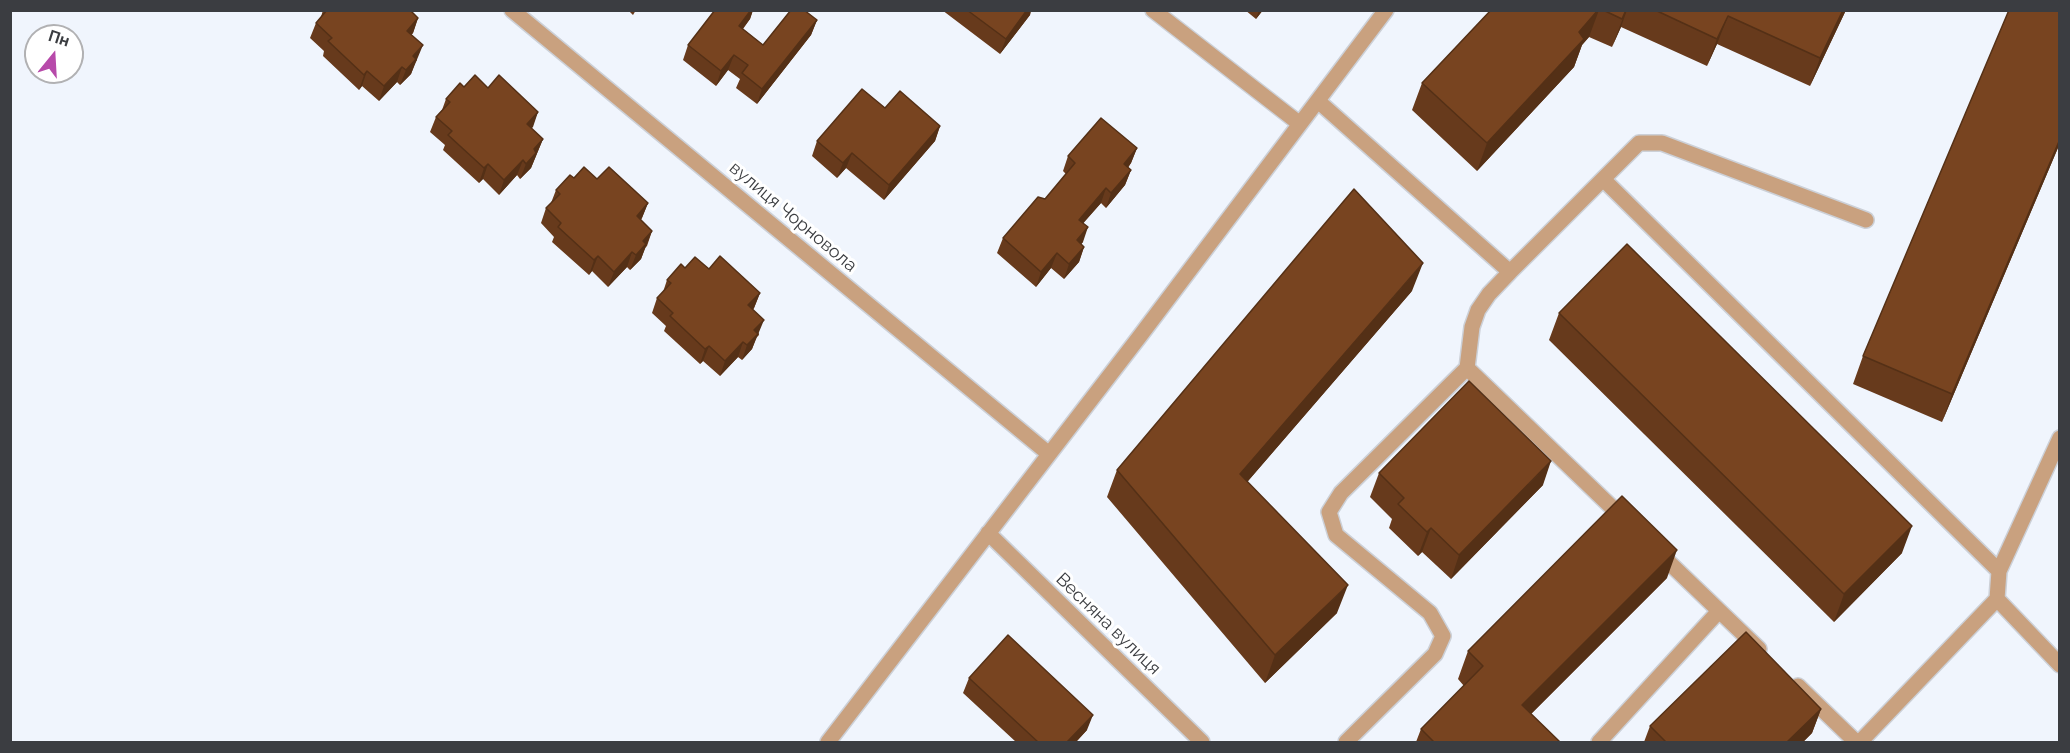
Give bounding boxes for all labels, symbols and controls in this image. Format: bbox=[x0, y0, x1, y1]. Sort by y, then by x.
north arrow bbox=[24, 24, 84, 84]
text: Пн bbox=[46, 26, 72, 51]
street label: вулиця Чорновола bbox=[725, 157, 861, 277]
street label: Весняна вулиця bbox=[1051, 569, 1165, 679]

